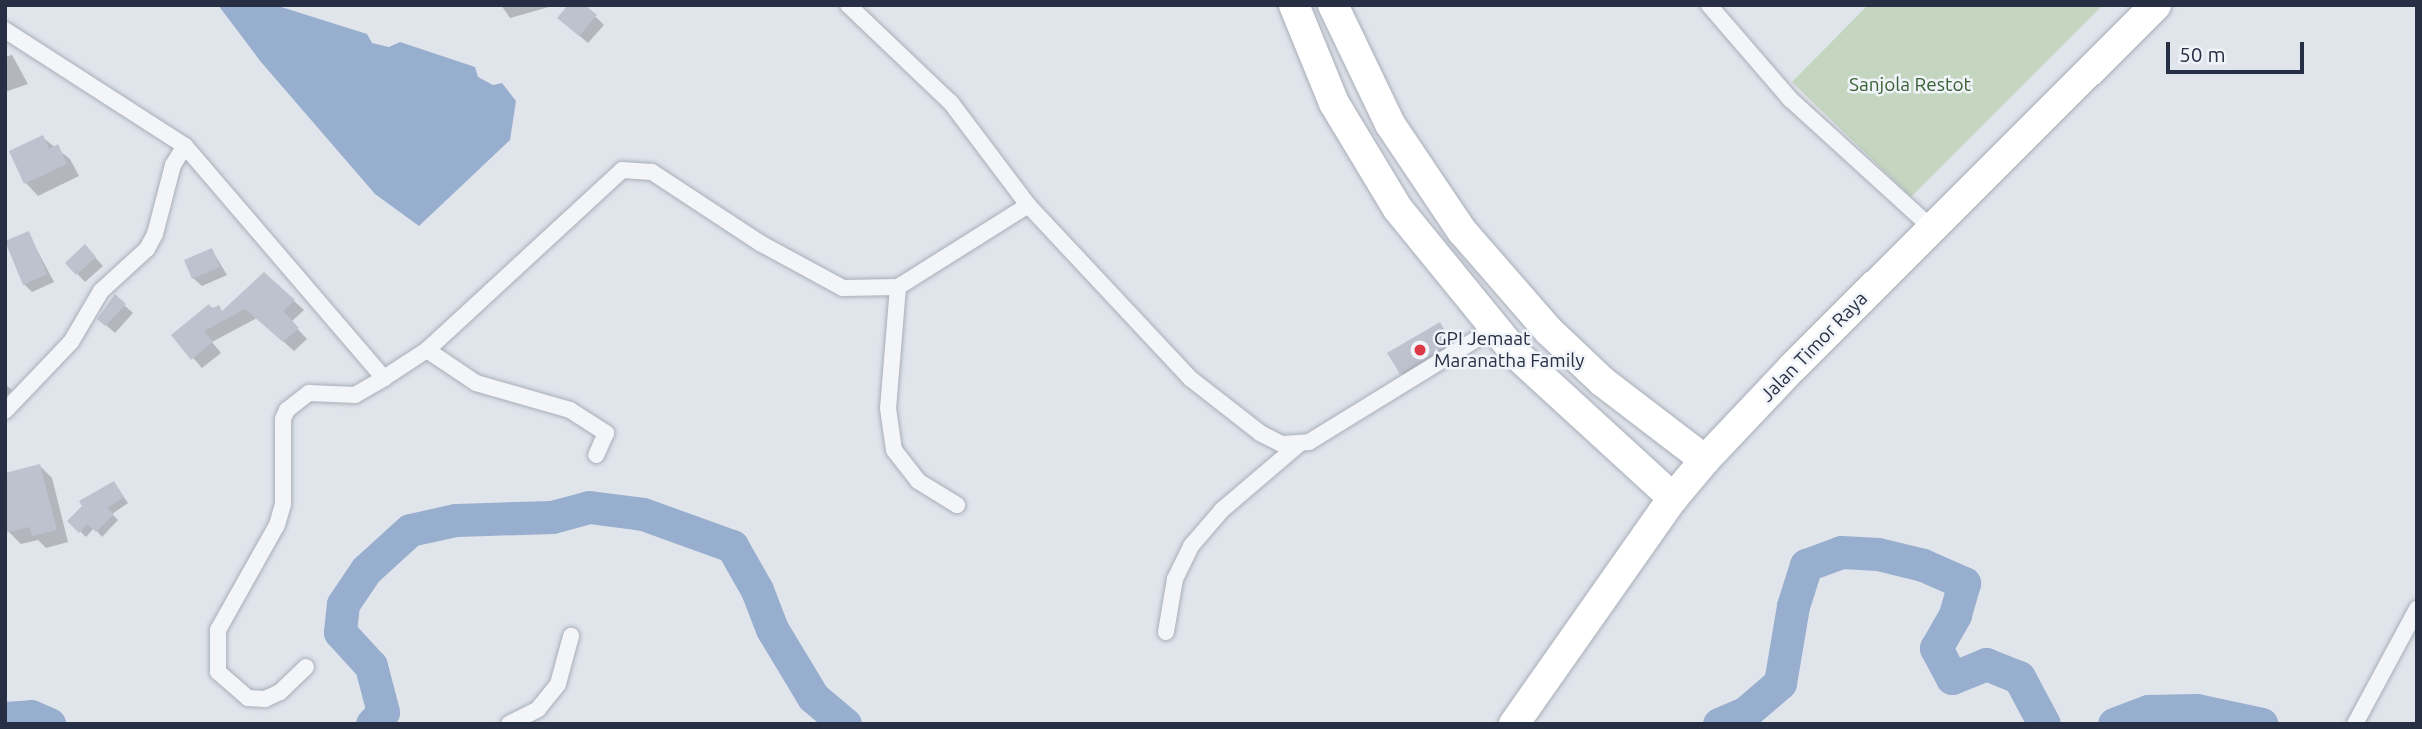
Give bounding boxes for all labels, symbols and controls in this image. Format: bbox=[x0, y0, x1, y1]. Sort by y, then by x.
scale bar bbox=[2170, 28, 2308, 72]
text: 50 m bbox=[2179, 42, 2226, 66]
park label: Sanjola Restot bbox=[1849, 74, 1971, 96]
street label: Jalan Timor Raya bbox=[1756, 287, 1872, 407]
place label: GPI Jemaat Maranatha Family bbox=[1434, 328, 1584, 372]
marker: GPI Jemaat Maranatha Family bbox=[1412, 342, 1428, 358]

